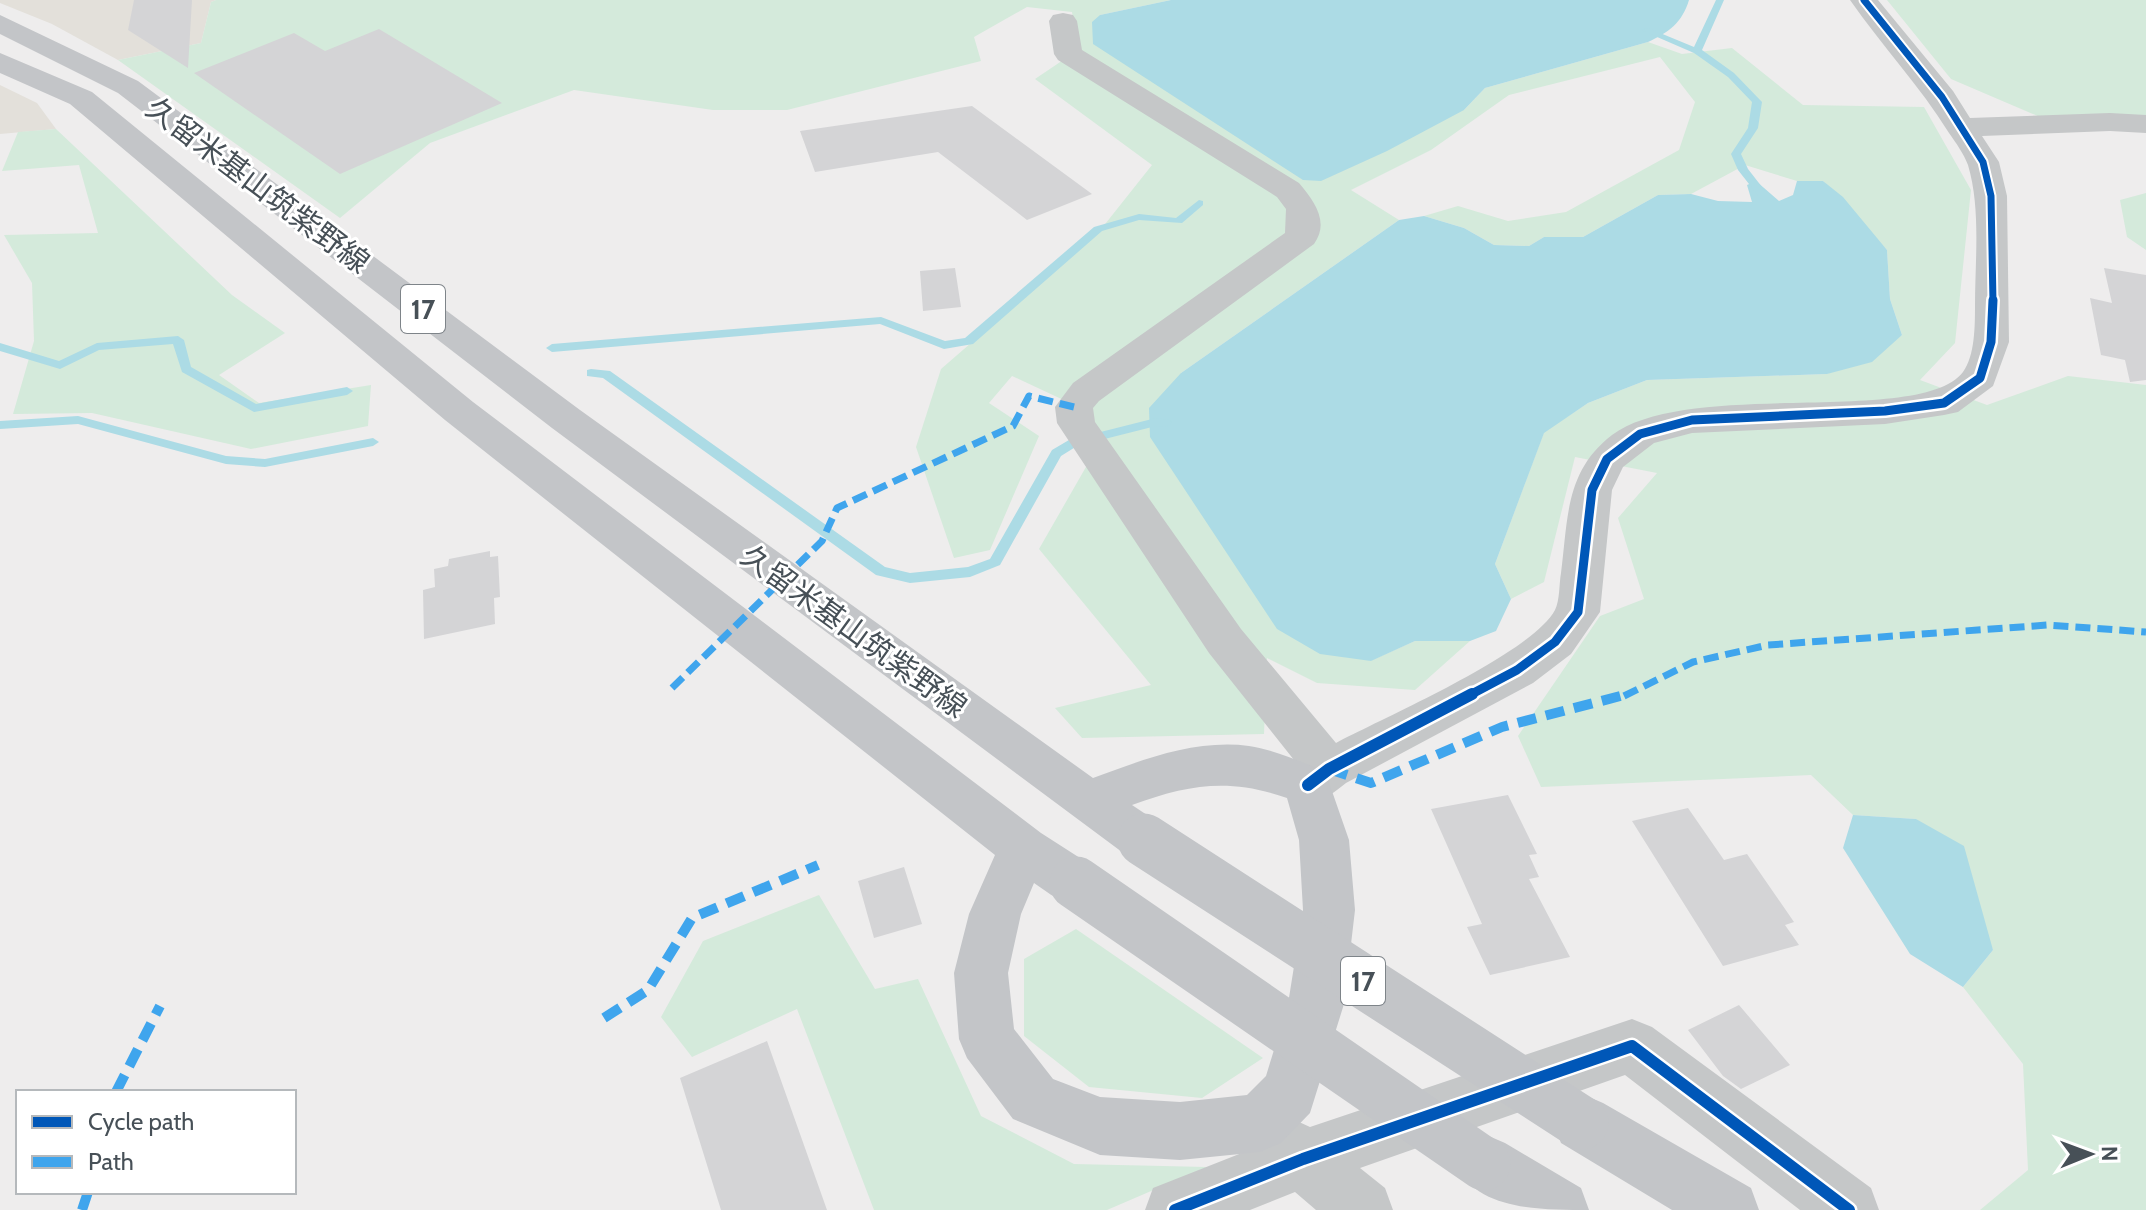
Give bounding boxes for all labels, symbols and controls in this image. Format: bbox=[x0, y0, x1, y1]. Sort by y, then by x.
street label: 久留米基山筑紫野線 bbox=[139, 89, 377, 281]
road number: 17 bbox=[401, 285, 445, 333]
street label: 久留米基山筑紫野線 bbox=[734, 537, 974, 725]
road number: 17 bbox=[1341, 957, 1385, 1005]
legend bbox=[16, 1090, 296, 1194]
text: Cycle path bbox=[88, 1107, 194, 1136]
north arrow bbox=[2050, 1114, 2130, 1194]
text: N bbox=[2096, 1146, 2123, 1162]
text: Path bbox=[88, 1147, 134, 1176]

